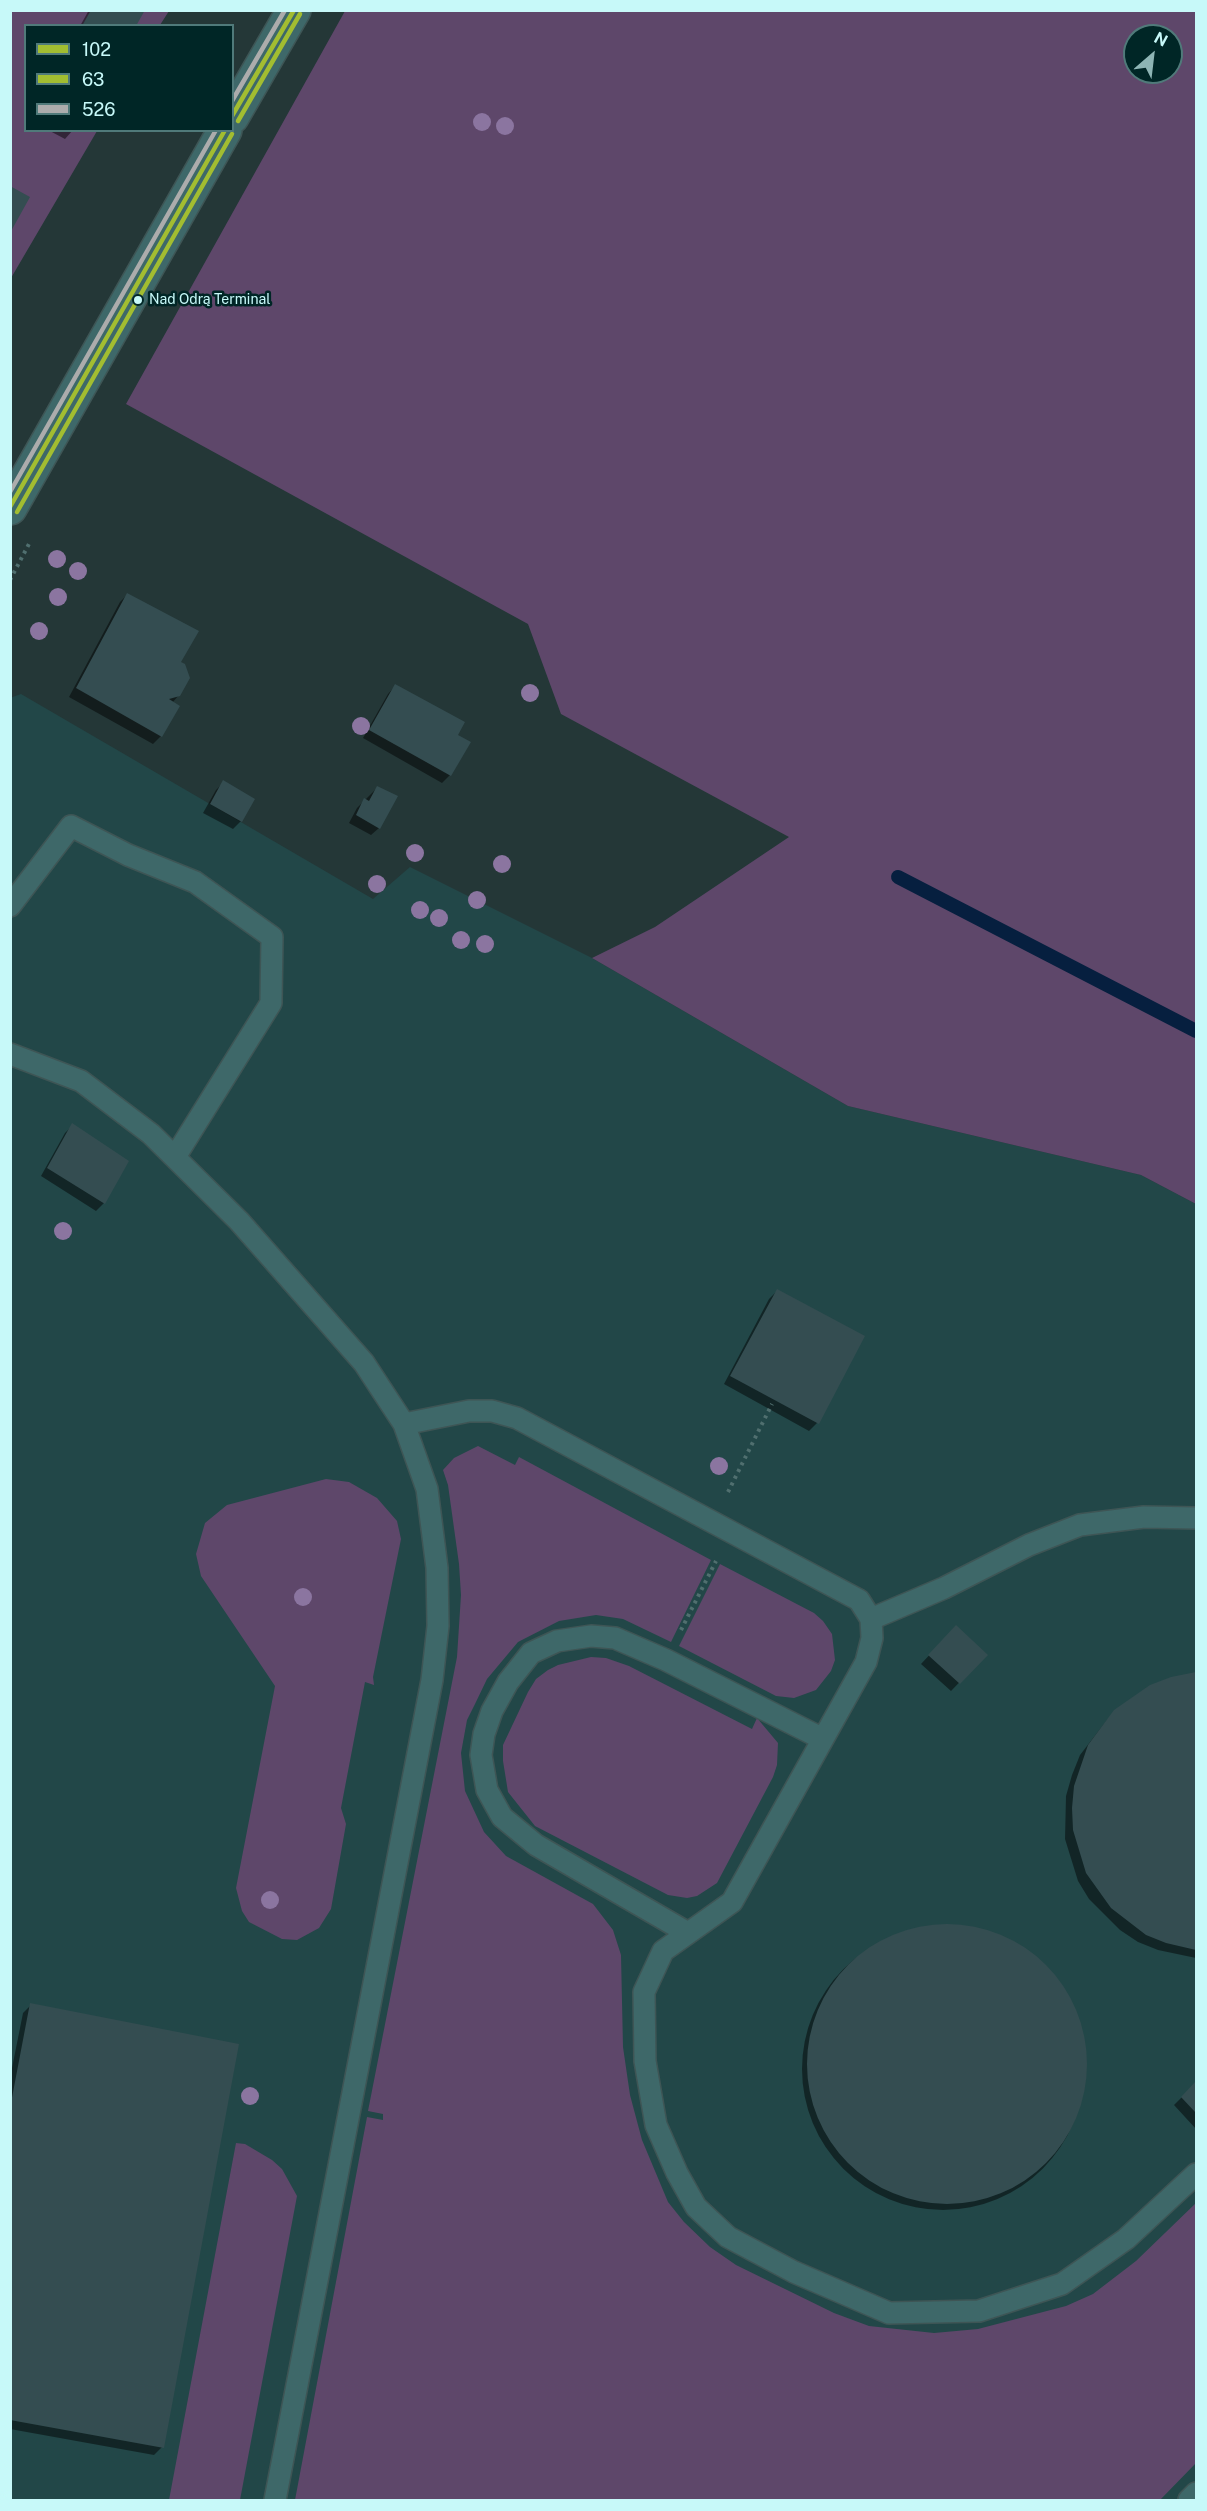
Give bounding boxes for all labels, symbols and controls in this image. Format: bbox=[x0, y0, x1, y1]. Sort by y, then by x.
legend bbox=[24, 24, 234, 132]
north arrow bbox=[1123, 24, 1183, 84]
text: N bbox=[1151, 28, 1171, 51]
text: 102 bbox=[82, 39, 111, 60]
text: 63 bbox=[82, 69, 104, 90]
text: 526 bbox=[82, 99, 115, 120]
place label: Nad Odrą Terminal bbox=[149, 292, 270, 308]
marker: Nad Odrą Terminal bbox=[132, 294, 144, 306]

